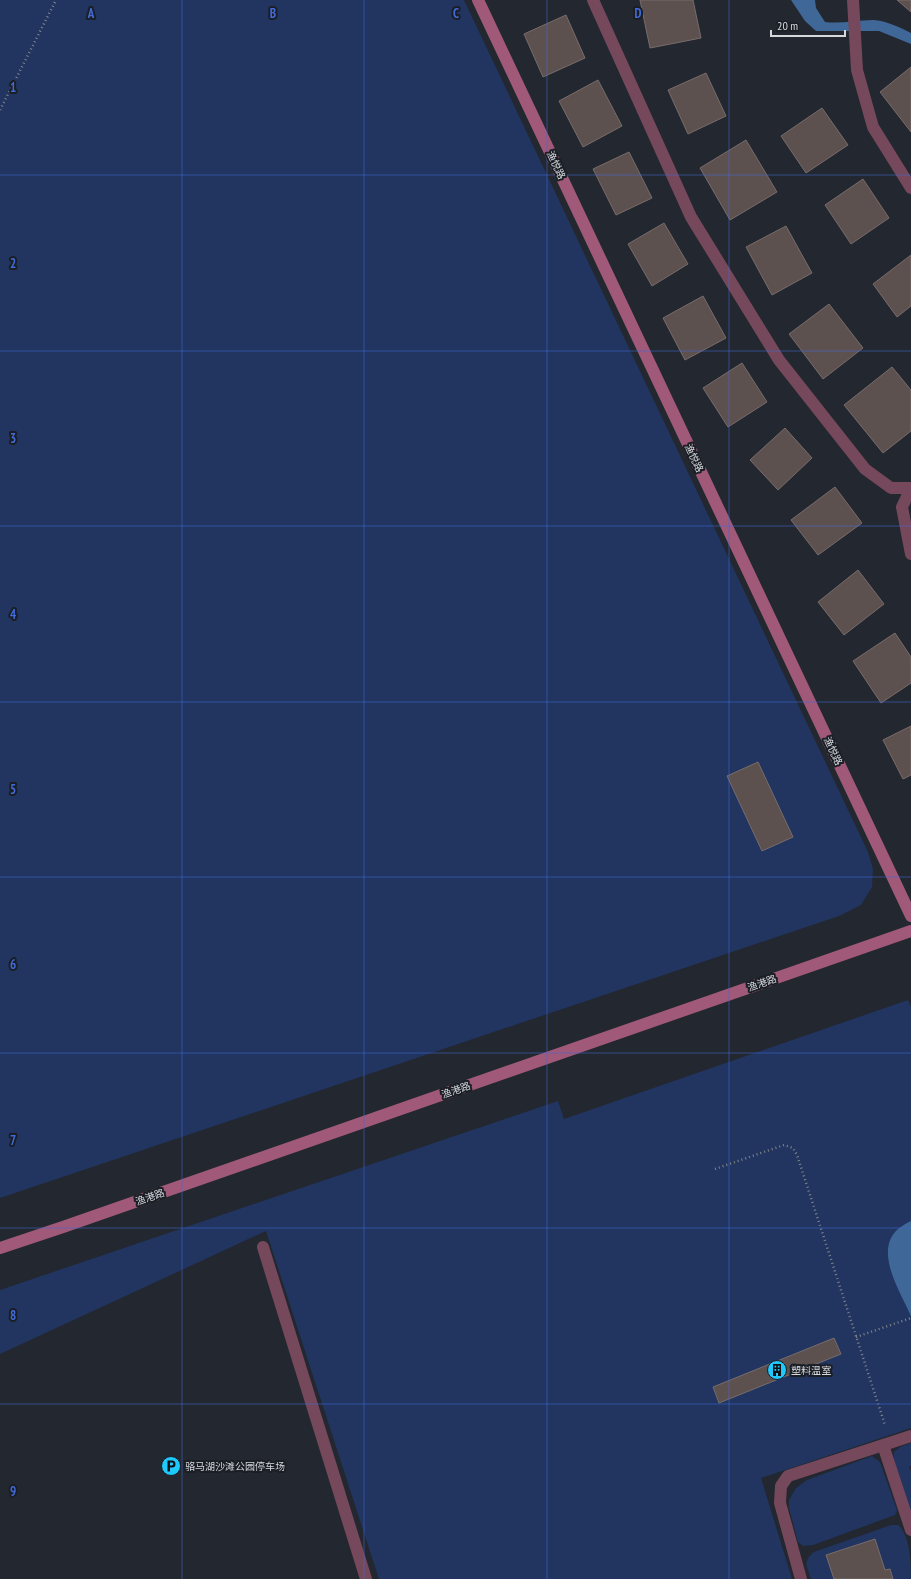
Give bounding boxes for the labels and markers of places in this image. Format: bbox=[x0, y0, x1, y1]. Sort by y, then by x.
building icon: 塑料温室 bbox=[766, 1359, 788, 1381]
place label: 塑料温室 bbox=[791, 1364, 831, 1377]
parking icon: 骆马湖沙滩公园停车场 bbox=[160, 1455, 182, 1477]
place label: 骆马湖沙滩公园停车场 bbox=[185, 1460, 285, 1473]

